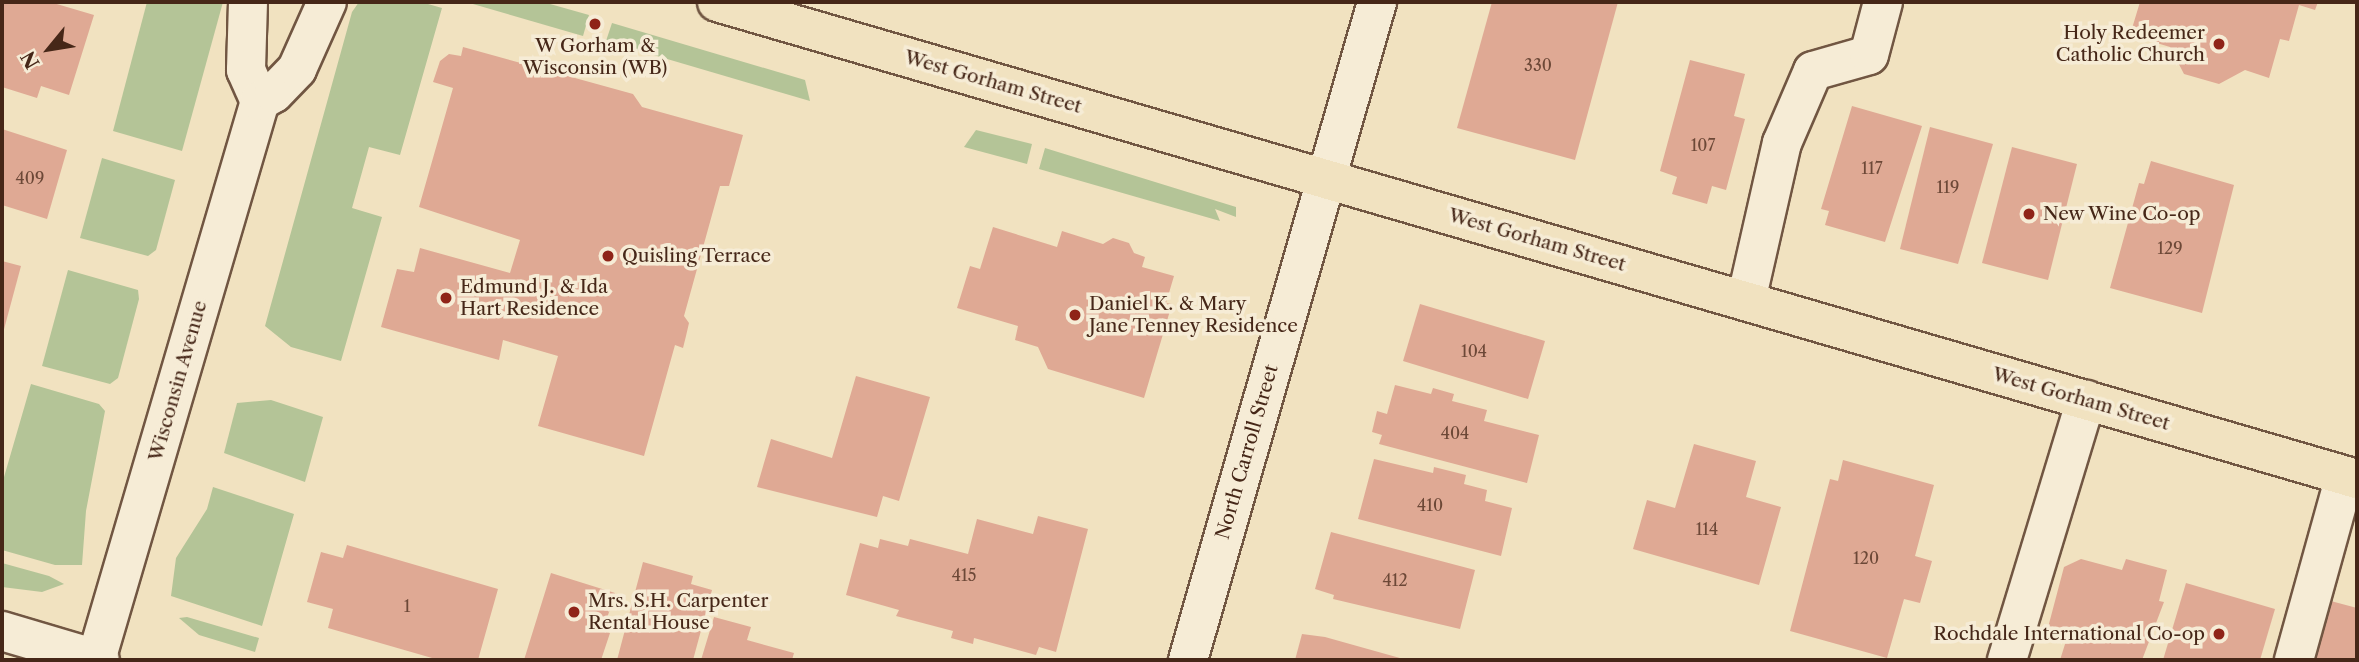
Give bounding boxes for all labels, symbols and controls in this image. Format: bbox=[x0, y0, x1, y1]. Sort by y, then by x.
north arrow bbox=[14, 14, 84, 84]
marker: W Gorham & Wisconsin (WB) bbox=[587, 16, 603, 32]
place label: Holy Redeemer Catholic Church bbox=[2056, 22, 2205, 66]
place label: W Gorham & Wisconsin (WB) bbox=[523, 35, 667, 79]
marker: Holy Redeemer Catholic Church bbox=[2211, 36, 2227, 52]
street label: West Gorham Street bbox=[902, 46, 1084, 118]
text: N bbox=[16, 47, 44, 73]
house number: 330 bbox=[1524, 55, 1552, 75]
house number: 107 bbox=[1691, 135, 1715, 155]
house number: 117 bbox=[1861, 158, 1883, 178]
house number: 409 bbox=[16, 168, 44, 188]
house number: 119 bbox=[1937, 177, 1959, 197]
place label: New Wine Co-op bbox=[2043, 203, 2202, 225]
street label: West Gorham Street bbox=[1446, 204, 1628, 276]
marker: New Wine Co-op bbox=[2021, 206, 2037, 222]
house number: 129 bbox=[2157, 238, 2183, 258]
place label: Quisling Terrace bbox=[622, 245, 772, 267]
marker: Quisling Terrace bbox=[600, 248, 616, 264]
place label: Edmund J. & Ida Hart Residence bbox=[460, 276, 608, 320]
marker: Edmund J. & Ida Hart Residence bbox=[438, 290, 454, 306]
place label: Daniel K. & Mary Jane Tenney Residence bbox=[1089, 293, 1299, 337]
street label: Wisconsin Avenue bbox=[144, 298, 212, 464]
marker: Daniel K. & Mary Jane Tenney Residence bbox=[1067, 307, 1083, 323]
house number: 104 bbox=[1461, 341, 1487, 361]
street label: North Carroll Street bbox=[1211, 362, 1283, 542]
street label: West Gorham Street bbox=[1990, 363, 2172, 435]
house number: 404 bbox=[1441, 423, 1469, 443]
house number: 410 bbox=[1417, 495, 1443, 515]
house number: 114 bbox=[1696, 519, 1718, 539]
house number: 120 bbox=[1853, 548, 1879, 568]
house number: 415 bbox=[952, 565, 976, 585]
house number: 412 bbox=[1382, 570, 1408, 590]
place label: Mrs. S.H. Carpenter Rental House bbox=[588, 590, 768, 634]
house number: 1 bbox=[404, 596, 410, 616]
marker: Mrs. S.H. Carpenter Rental House bbox=[566, 604, 582, 620]
place label: Rochdale International Co-op bbox=[1933, 623, 2205, 645]
marker: Rochdale International Co-op bbox=[2211, 626, 2227, 642]

